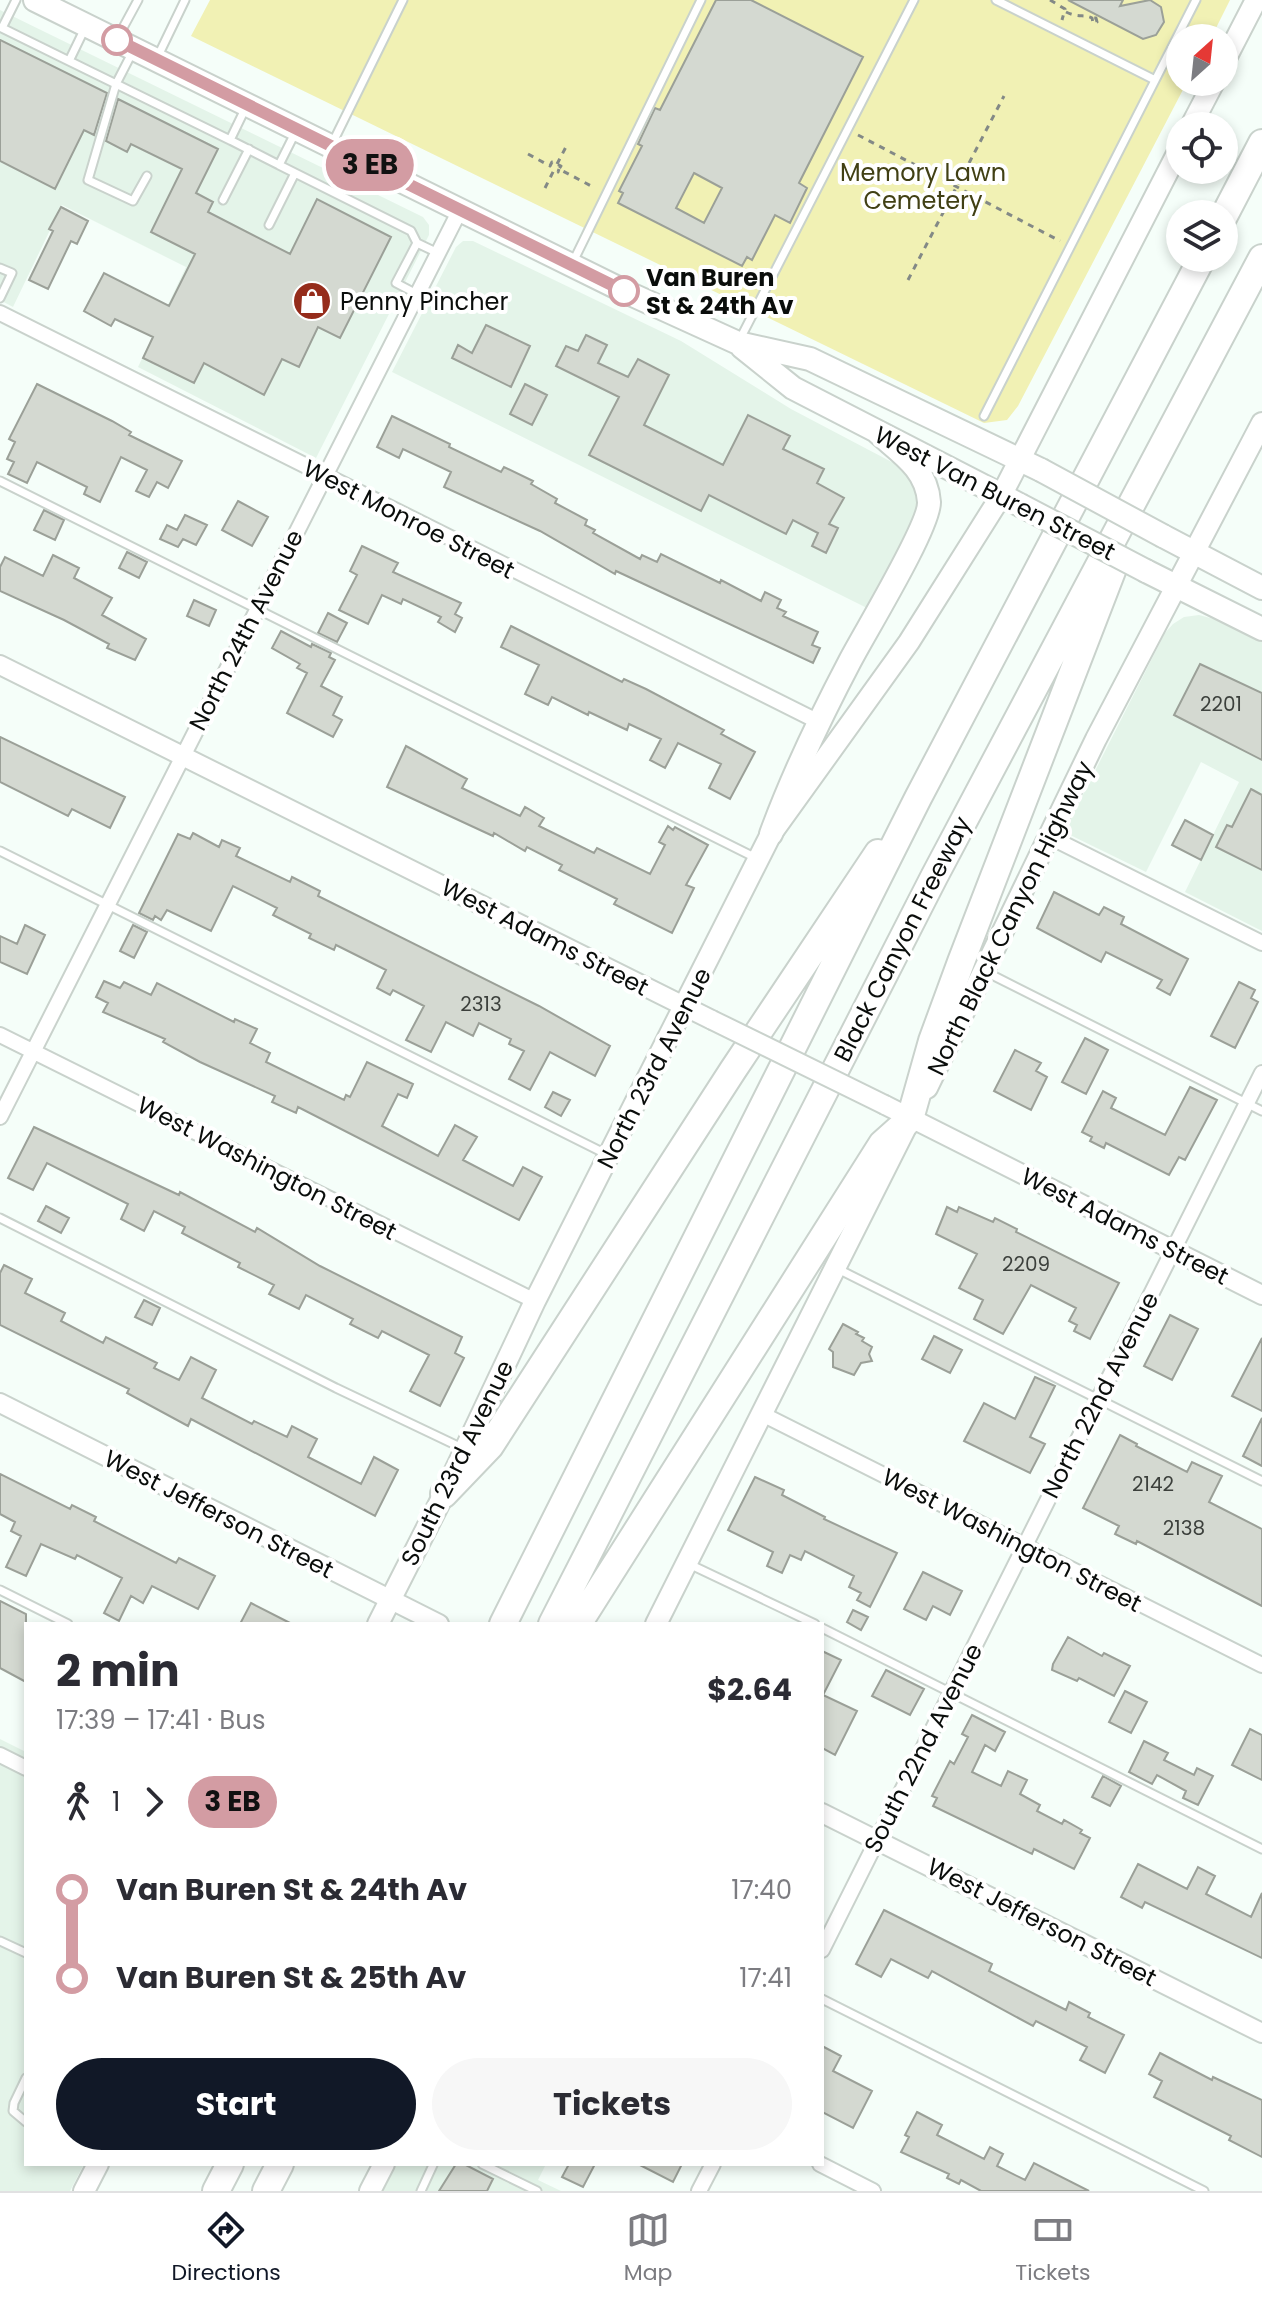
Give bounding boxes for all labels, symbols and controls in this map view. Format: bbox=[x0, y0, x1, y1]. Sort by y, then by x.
north arrow bbox=[1166, 24, 1238, 96]
map controls bbox=[1166, 24, 1238, 272]
unlabelled marker bbox=[102, 25, 132, 55]
button: locate bbox=[1166, 112, 1238, 184]
line badge: 3 EB bbox=[314, 139, 426, 191]
text: 3 EB bbox=[342, 145, 398, 184]
park label: Memory Lawn Cemetery bbox=[840, 156, 1006, 217]
button: layers bbox=[1166, 200, 1238, 272]
place label: Van Buren St & 24th Av bbox=[646, 261, 794, 322]
marker: Van Buren St & 24th Av bbox=[609, 276, 639, 306]
shop icon: Penny Pincher bbox=[291, 280, 333, 322]
place label: Penny Pincher bbox=[340, 285, 508, 318]
street label: West Van Buren Street bbox=[869, 418, 1121, 568]
street label: West Monroe Street bbox=[298, 451, 520, 587]
street label: North 24th Avenue bbox=[181, 524, 311, 736]
house number: 2201 bbox=[1200, 690, 1242, 718]
street label: North Black Canyon Highway bbox=[919, 755, 1101, 1081]
street label: Black Canyon Freeway bbox=[826, 810, 978, 1067]
street label: West Adams Street bbox=[436, 870, 654, 1004]
street label: North 23rd Avenue bbox=[589, 962, 719, 1174]
house number: 2313 bbox=[460, 990, 502, 1018]
street label: West Washington Street bbox=[132, 1088, 402, 1248]
street label: West Adams Street bbox=[1016, 1159, 1234, 1293]
house number: 2209 bbox=[1002, 1250, 1050, 1278]
street label: North 22nd Avenue bbox=[1034, 1286, 1166, 1504]
street label: South 23rd Avenue bbox=[393, 1355, 521, 1571]
street label: West Jefferson Street bbox=[99, 1442, 339, 1586]
street label: West Washington Street bbox=[877, 1460, 1147, 1620]
house number: 2142 bbox=[1132, 1470, 1174, 1498]
house number: 2138 bbox=[1163, 1514, 1205, 1542]
street label: South 22nd Avenue bbox=[856, 1638, 990, 1858]
text: 2 min bbox=[56, 1640, 180, 1701]
text: $2.64 bbox=[707, 1668, 792, 1711]
text: 17:39 – 17:41 · Bus bbox=[56, 1702, 266, 1738]
icon: walk bbox=[56, 1780, 100, 1824]
icon: forward bbox=[132, 1780, 176, 1824]
text: 3 EB bbox=[204, 1782, 261, 1821]
text: 1 bbox=[112, 1784, 120, 1820]
street label: West Jefferson Street bbox=[922, 1850, 1162, 1994]
text: Van Buren St & 24th Av bbox=[116, 1868, 467, 1911]
text: 17:40 bbox=[731, 1872, 792, 1908]
text: Van Buren St & 25th Av bbox=[116, 1956, 466, 1999]
text: 17:41 bbox=[739, 1960, 792, 1996]
button: Start bbox=[56, 2058, 416, 2150]
button: Tickets bbox=[432, 2058, 792, 2150]
tab: Directions bbox=[171, 2208, 281, 2289]
tab: Map bbox=[624, 2208, 672, 2289]
tab: Tickets bbox=[1015, 2208, 1090, 2289]

